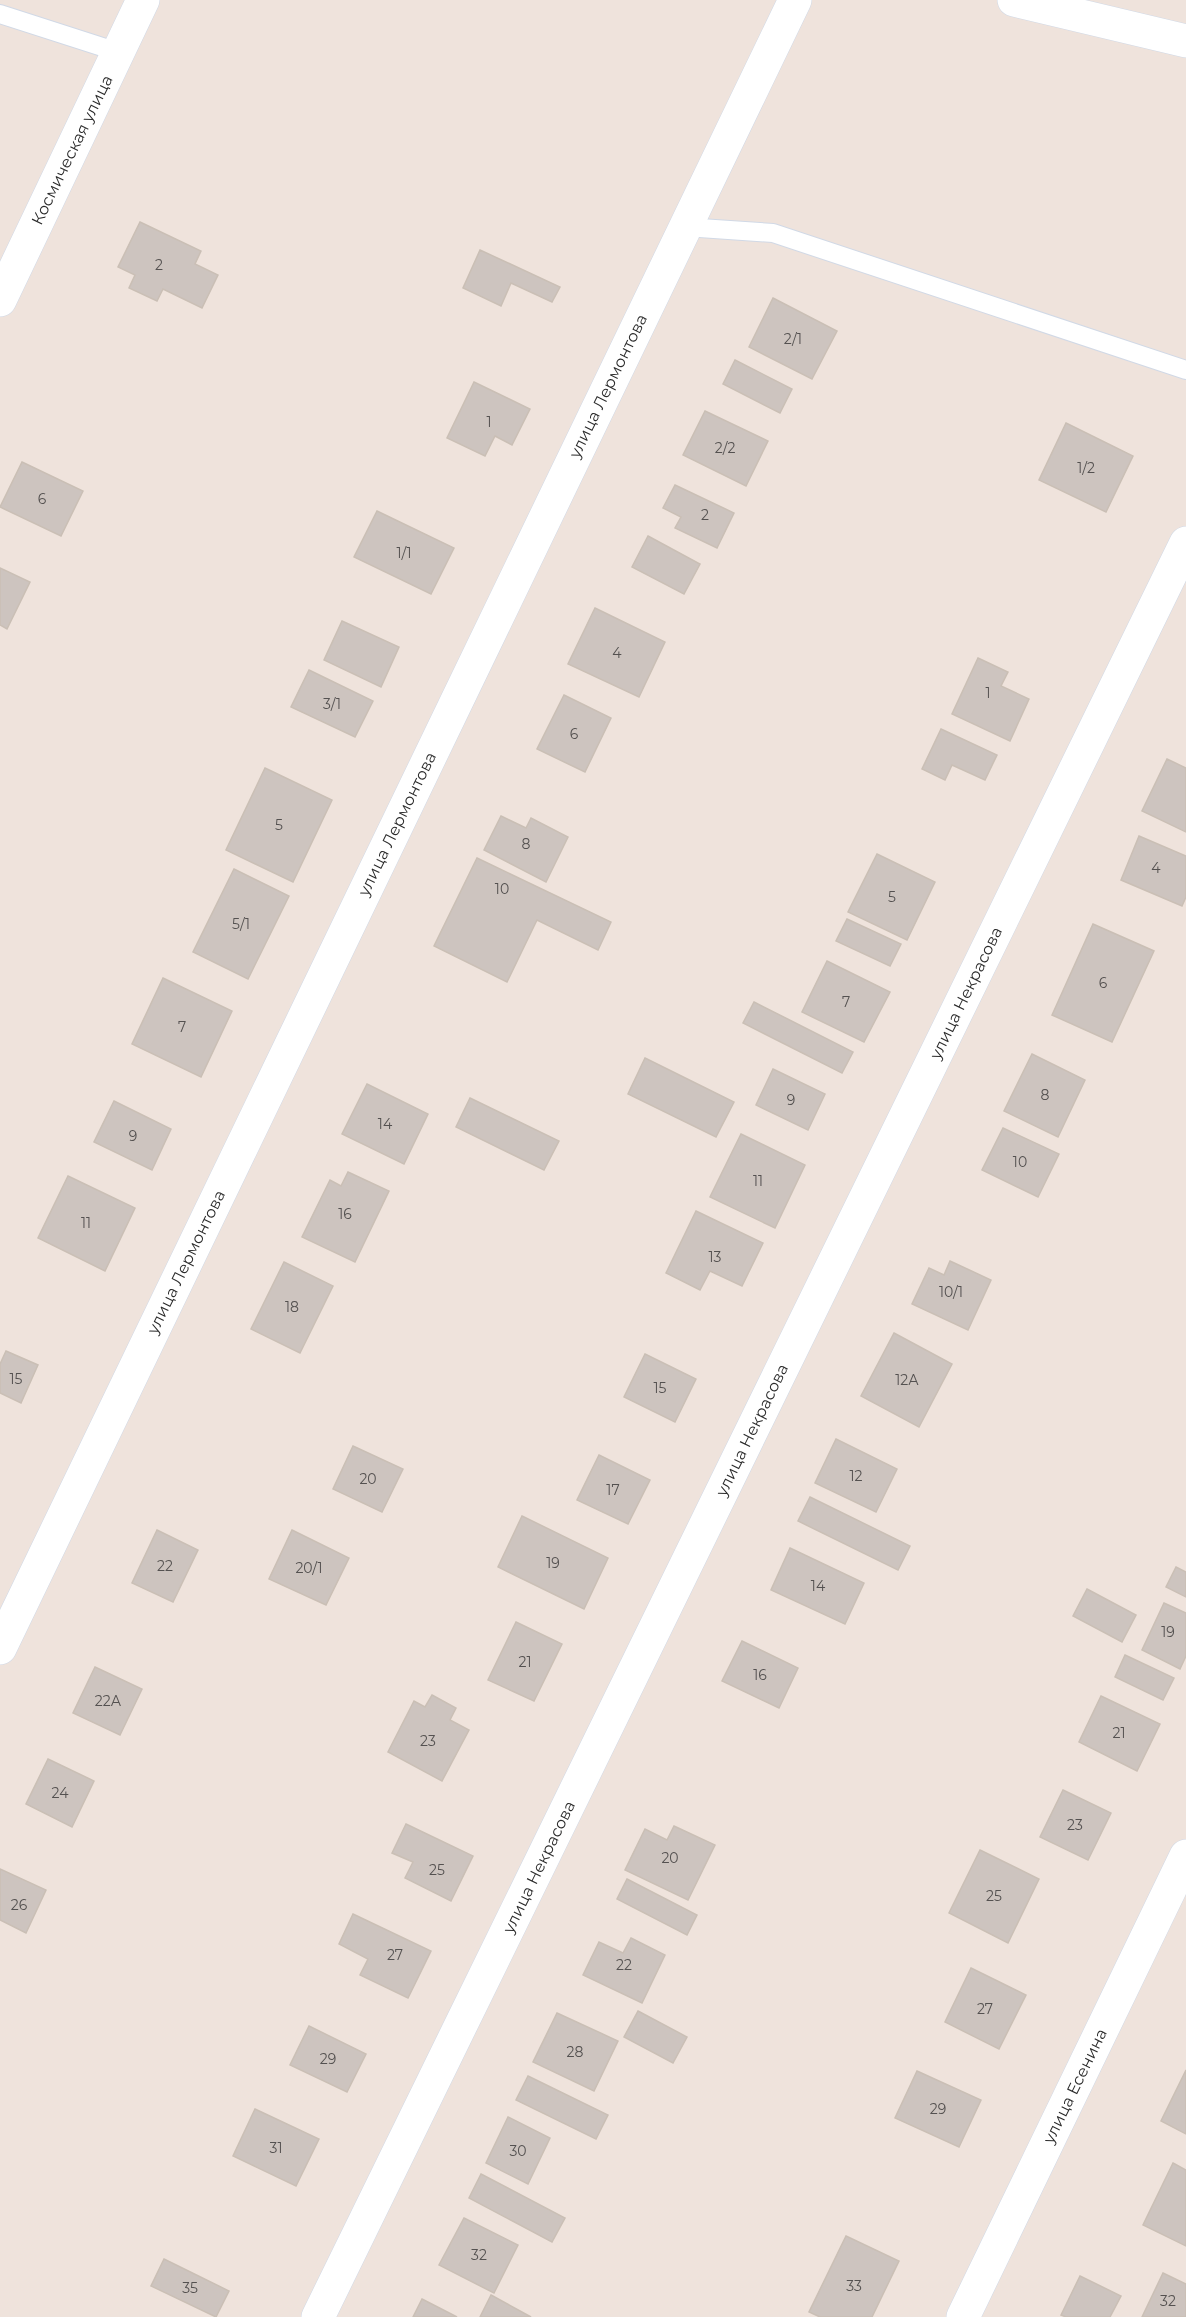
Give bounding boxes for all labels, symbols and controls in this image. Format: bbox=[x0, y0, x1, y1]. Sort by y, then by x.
street label: Космическая улица bbox=[27, 72, 117, 228]
house number: 2 bbox=[155, 256, 163, 274]
street label: улица Лермонтова bbox=[564, 311, 651, 462]
house number: 2/1 bbox=[784, 330, 802, 348]
house number: 1 bbox=[486, 413, 492, 431]
house number: 2/2 bbox=[715, 439, 735, 457]
house number: 1/2 bbox=[1077, 459, 1095, 477]
house number: 6 bbox=[38, 490, 47, 508]
house number: 2 bbox=[701, 506, 709, 524]
house number: 1/1 bbox=[396, 544, 412, 562]
house number: 4 bbox=[612, 644, 622, 662]
house number: 1 bbox=[985, 684, 991, 702]
house number: 3/1 bbox=[323, 695, 341, 713]
house number: 6 bbox=[570, 725, 579, 743]
street label: улица Лермонтова bbox=[353, 749, 440, 900]
house number: 5 bbox=[275, 816, 283, 834]
house number: 8 bbox=[522, 835, 531, 853]
house number: 4 bbox=[1151, 859, 1161, 877]
house number: 10 bbox=[495, 880, 509, 898]
house number: 5 bbox=[888, 888, 896, 906]
house number: 5/1 bbox=[232, 915, 250, 933]
street label: улица Некрасова bbox=[925, 924, 1006, 1063]
house number: 6 bbox=[1099, 974, 1108, 992]
house number: 7 bbox=[842, 993, 850, 1011]
house number: 7 bbox=[178, 1018, 186, 1036]
house number: 8 bbox=[1041, 1086, 1050, 1104]
house number: 9 bbox=[787, 1091, 795, 1109]
house number: 14 bbox=[378, 1115, 393, 1133]
house number: 9 bbox=[129, 1127, 137, 1145]
house number: 10 bbox=[1013, 1153, 1027, 1171]
house number: 11 bbox=[753, 1172, 763, 1190]
street label: улица Лермонтова bbox=[142, 1187, 229, 1338]
house number: 16 bbox=[338, 1205, 352, 1223]
house number: 11 bbox=[81, 1214, 91, 1232]
house number: 13 bbox=[709, 1248, 722, 1266]
house number: 10/1 bbox=[939, 1283, 963, 1301]
house number: 18 bbox=[285, 1298, 299, 1316]
street label: улица Некрасова bbox=[711, 1361, 792, 1500]
house number: 15 bbox=[10, 1370, 23, 1388]
house number: 12А bbox=[895, 1371, 919, 1389]
house number: 15 bbox=[654, 1379, 667, 1397]
house number: 12 bbox=[849, 1467, 863, 1485]
house number: 20 bbox=[359, 1470, 377, 1488]
house number: 17 bbox=[606, 1481, 620, 1499]
house number: 19 bbox=[546, 1554, 560, 1572]
house number: 22 bbox=[157, 1557, 173, 1575]
house number: 20/1 bbox=[295, 1559, 323, 1577]
house number: 14 bbox=[811, 1577, 826, 1595]
house number: 19 bbox=[1161, 1623, 1175, 1641]
house number: 21 bbox=[518, 1653, 532, 1671]
house number: 16 bbox=[753, 1666, 767, 1684]
house number: 22А bbox=[95, 1692, 122, 1710]
house number: 21 bbox=[1112, 1724, 1126, 1742]
house number: 23 bbox=[420, 1732, 436, 1750]
house number: 24 bbox=[52, 1784, 69, 1802]
street label: улица Некрасова bbox=[498, 1798, 579, 1937]
house number: 23 bbox=[1067, 1816, 1083, 1834]
house number: 20 bbox=[661, 1849, 679, 1867]
house number: 25 bbox=[429, 1861, 445, 1879]
house number: 25 bbox=[986, 1887, 1002, 1905]
house number: 26 bbox=[11, 1896, 28, 1914]
house number: 27 bbox=[387, 1946, 403, 1964]
house number: 22 bbox=[616, 1956, 632, 1974]
house number: 27 bbox=[977, 2000, 993, 2018]
street label: улица Есенина bbox=[1039, 2026, 1111, 2147]
house number: 28 bbox=[567, 2043, 584, 2061]
house number: 29 bbox=[320, 2050, 336, 2068]
house number: 29 bbox=[930, 2100, 946, 2118]
house number: 31 bbox=[270, 2139, 282, 2157]
house number: 30 bbox=[509, 2142, 527, 2160]
house number: 32 bbox=[471, 2246, 487, 2264]
house number: 33 bbox=[846, 2277, 862, 2295]
house number: 35 bbox=[182, 2279, 198, 2297]
house number: 32 bbox=[1160, 2292, 1176, 2310]

